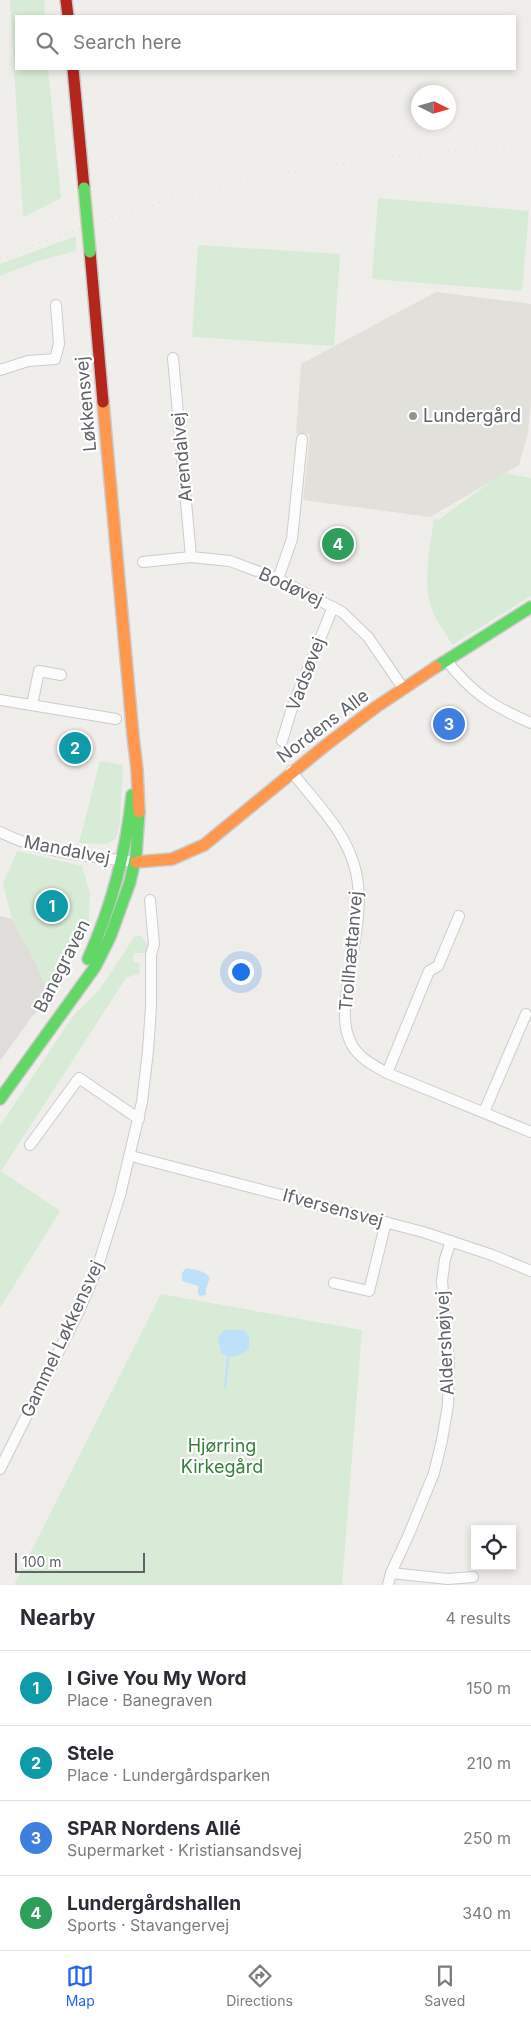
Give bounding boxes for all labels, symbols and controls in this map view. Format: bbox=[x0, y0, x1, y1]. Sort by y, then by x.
search box bbox=[15, 15, 516, 70]
icon: search bbox=[33, 29, 61, 57]
text: Search here bbox=[73, 31, 182, 54]
north arrow bbox=[411, 85, 456, 130]
street label: Løkkensvej bbox=[71, 356, 100, 453]
place label: Lundergård bbox=[423, 405, 521, 426]
marker: Lundergård bbox=[407, 410, 419, 422]
street label: Arendalvej bbox=[167, 411, 196, 503]
pin: 4 bbox=[322, 525, 354, 563]
street label: Bodøvej bbox=[256, 563, 327, 611]
street label: Vadsøvej bbox=[282, 634, 329, 714]
street label: Nordens Alle bbox=[273, 684, 373, 767]
pin: 3 bbox=[433, 705, 465, 743]
pin: 2 bbox=[59, 729, 91, 767]
street label: Mandalvej bbox=[22, 831, 112, 868]
pin: 1 bbox=[36, 887, 68, 925]
street label: Trollhættanvej bbox=[335, 890, 366, 1012]
street label: Banegraven bbox=[29, 916, 94, 1016]
your location bbox=[228, 959, 254, 985]
street label: Ifversensvej bbox=[281, 1184, 386, 1231]
street label: Gammel Løkkensvej bbox=[16, 1257, 107, 1421]
street label: Aldershøjvej bbox=[431, 1290, 458, 1396]
park label: Hjørring Kirkegård bbox=[181, 1435, 263, 1477]
map controls bbox=[471, 1525, 516, 1570]
button: locate bbox=[471, 1525, 516, 1570]
scale bar bbox=[15, 1550, 145, 1573]
text: 100 m bbox=[22, 1553, 62, 1570]
text: Nearby bbox=[20, 1605, 95, 1630]
text: 4 results bbox=[446, 1608, 511, 1628]
text: I Give You My Word bbox=[67, 1667, 246, 1690]
text: 1 bbox=[33, 1678, 39, 1698]
text: 150 m bbox=[466, 1678, 511, 1698]
text: Place · Banegraven bbox=[67, 1690, 212, 1710]
text: Stele bbox=[67, 1742, 114, 1765]
text: 2 bbox=[31, 1753, 41, 1773]
text: 210 m bbox=[466, 1753, 511, 1773]
text: Place · Lundergårdsparken bbox=[67, 1765, 270, 1785]
text: SPAR Nordens Allé bbox=[67, 1817, 241, 1840]
text: 3 bbox=[31, 1828, 41, 1848]
text: 250 m bbox=[463, 1828, 511, 1848]
text: Supermarket · Kristiansandsvej bbox=[67, 1840, 302, 1860]
text: Lundergårdshallen bbox=[67, 1892, 241, 1915]
text: 4 bbox=[31, 1903, 41, 1923]
text: 340 m bbox=[462, 1903, 511, 1923]
text: Sports · Stavangervej bbox=[67, 1915, 229, 1935]
tab: Map bbox=[66, 1962, 95, 2009]
tab: Directions bbox=[226, 1962, 293, 2009]
tab: Saved bbox=[424, 1962, 465, 2009]

